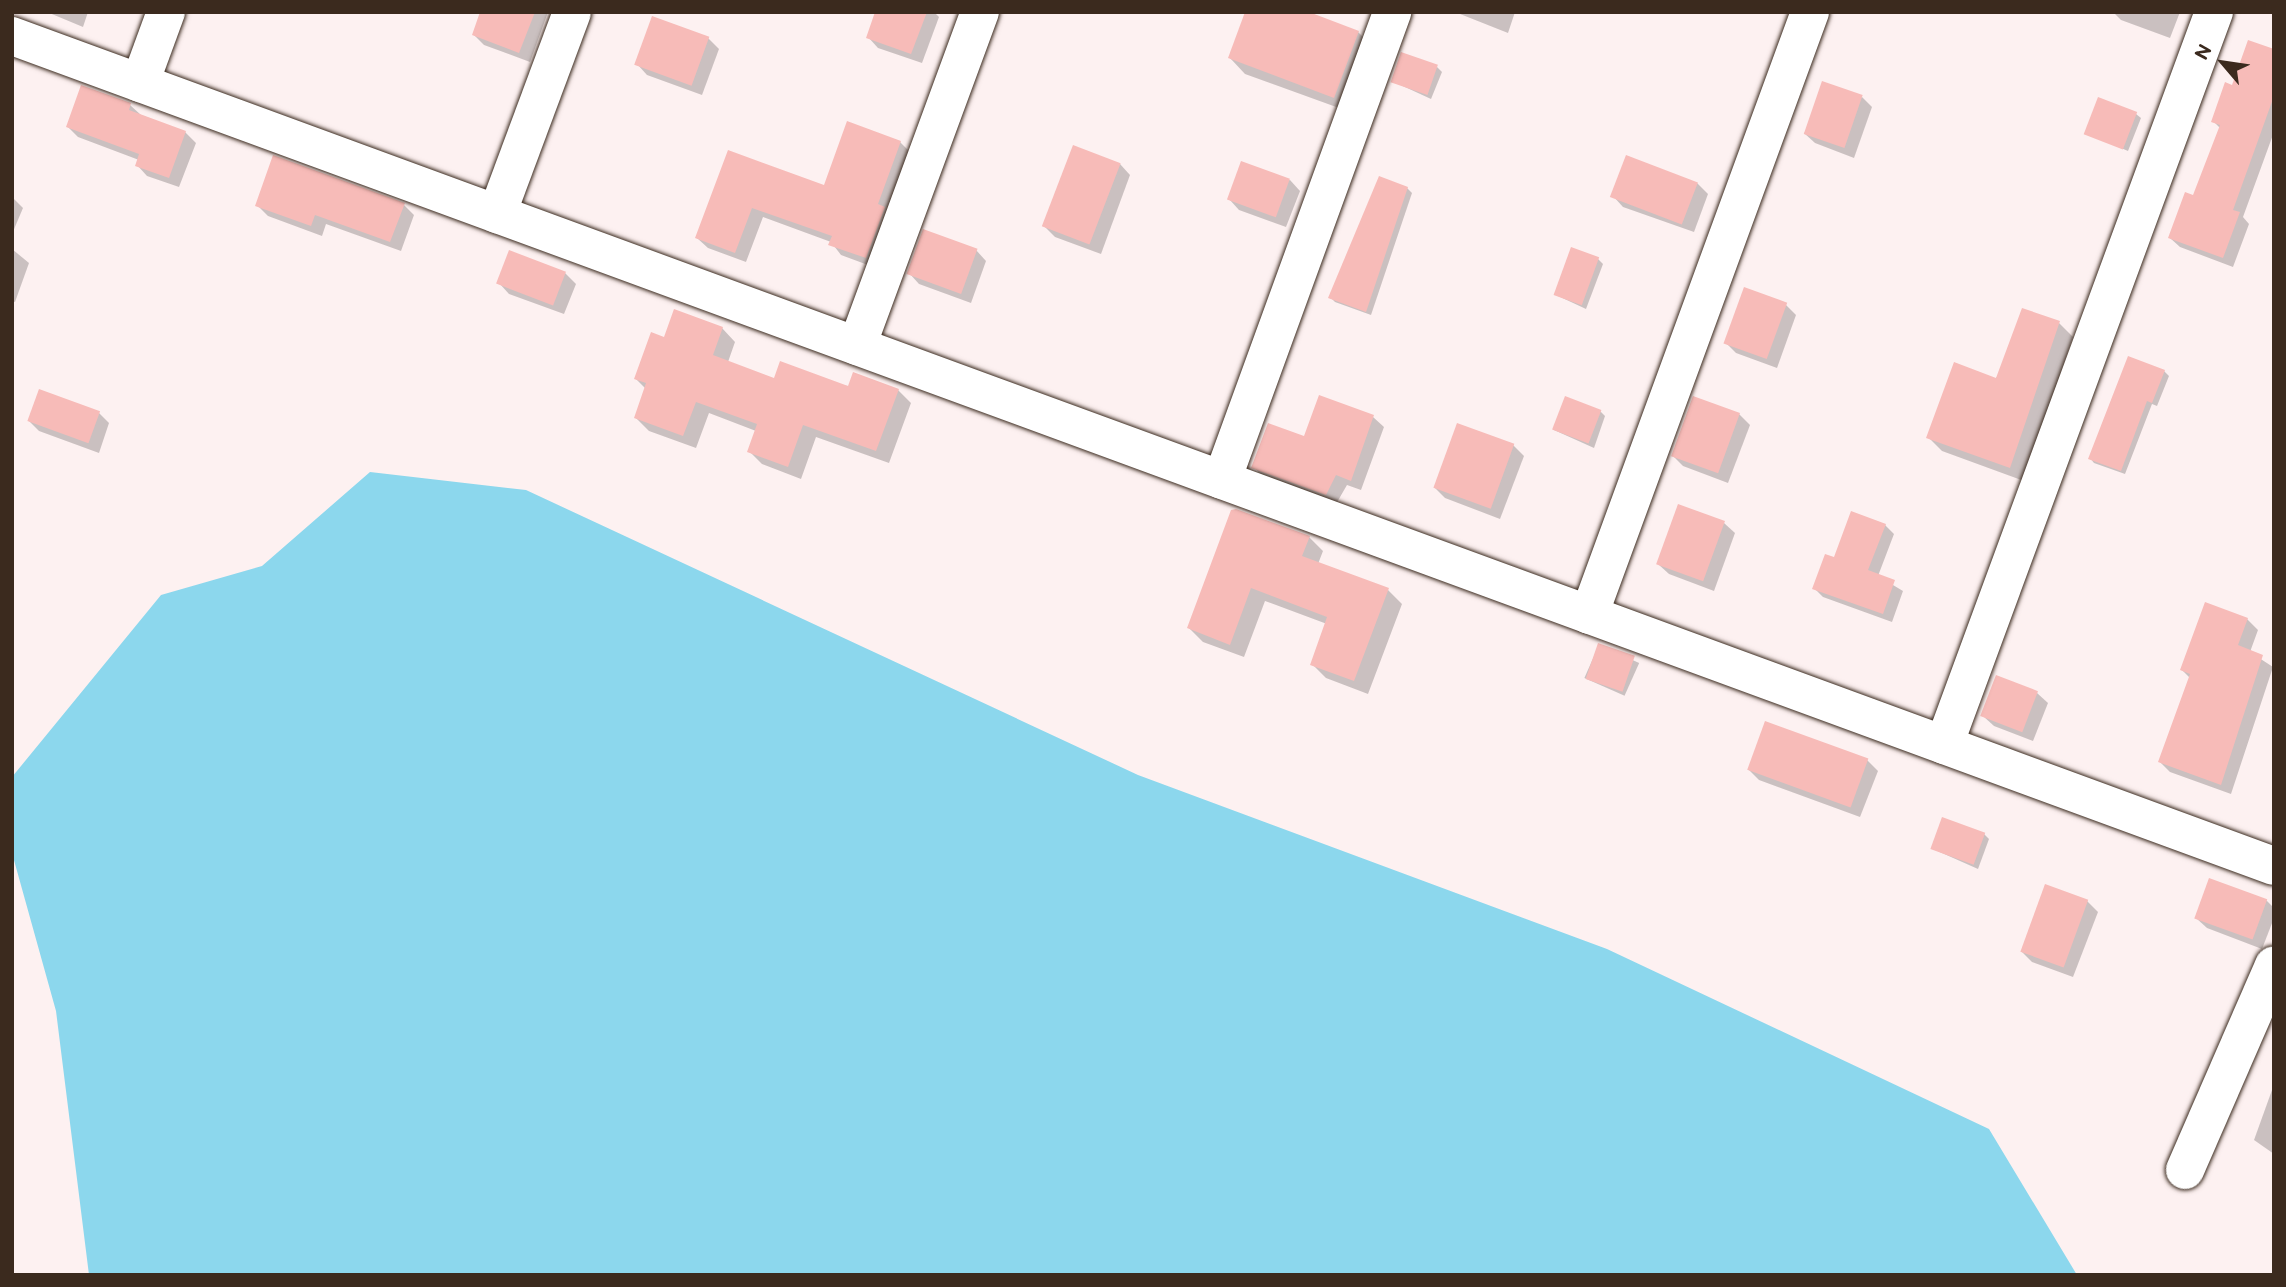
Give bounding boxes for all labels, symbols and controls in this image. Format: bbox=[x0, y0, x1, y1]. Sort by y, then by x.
north arrow bbox=[2188, 28, 2258, 98]
text: N bbox=[2191, 41, 2218, 64]

